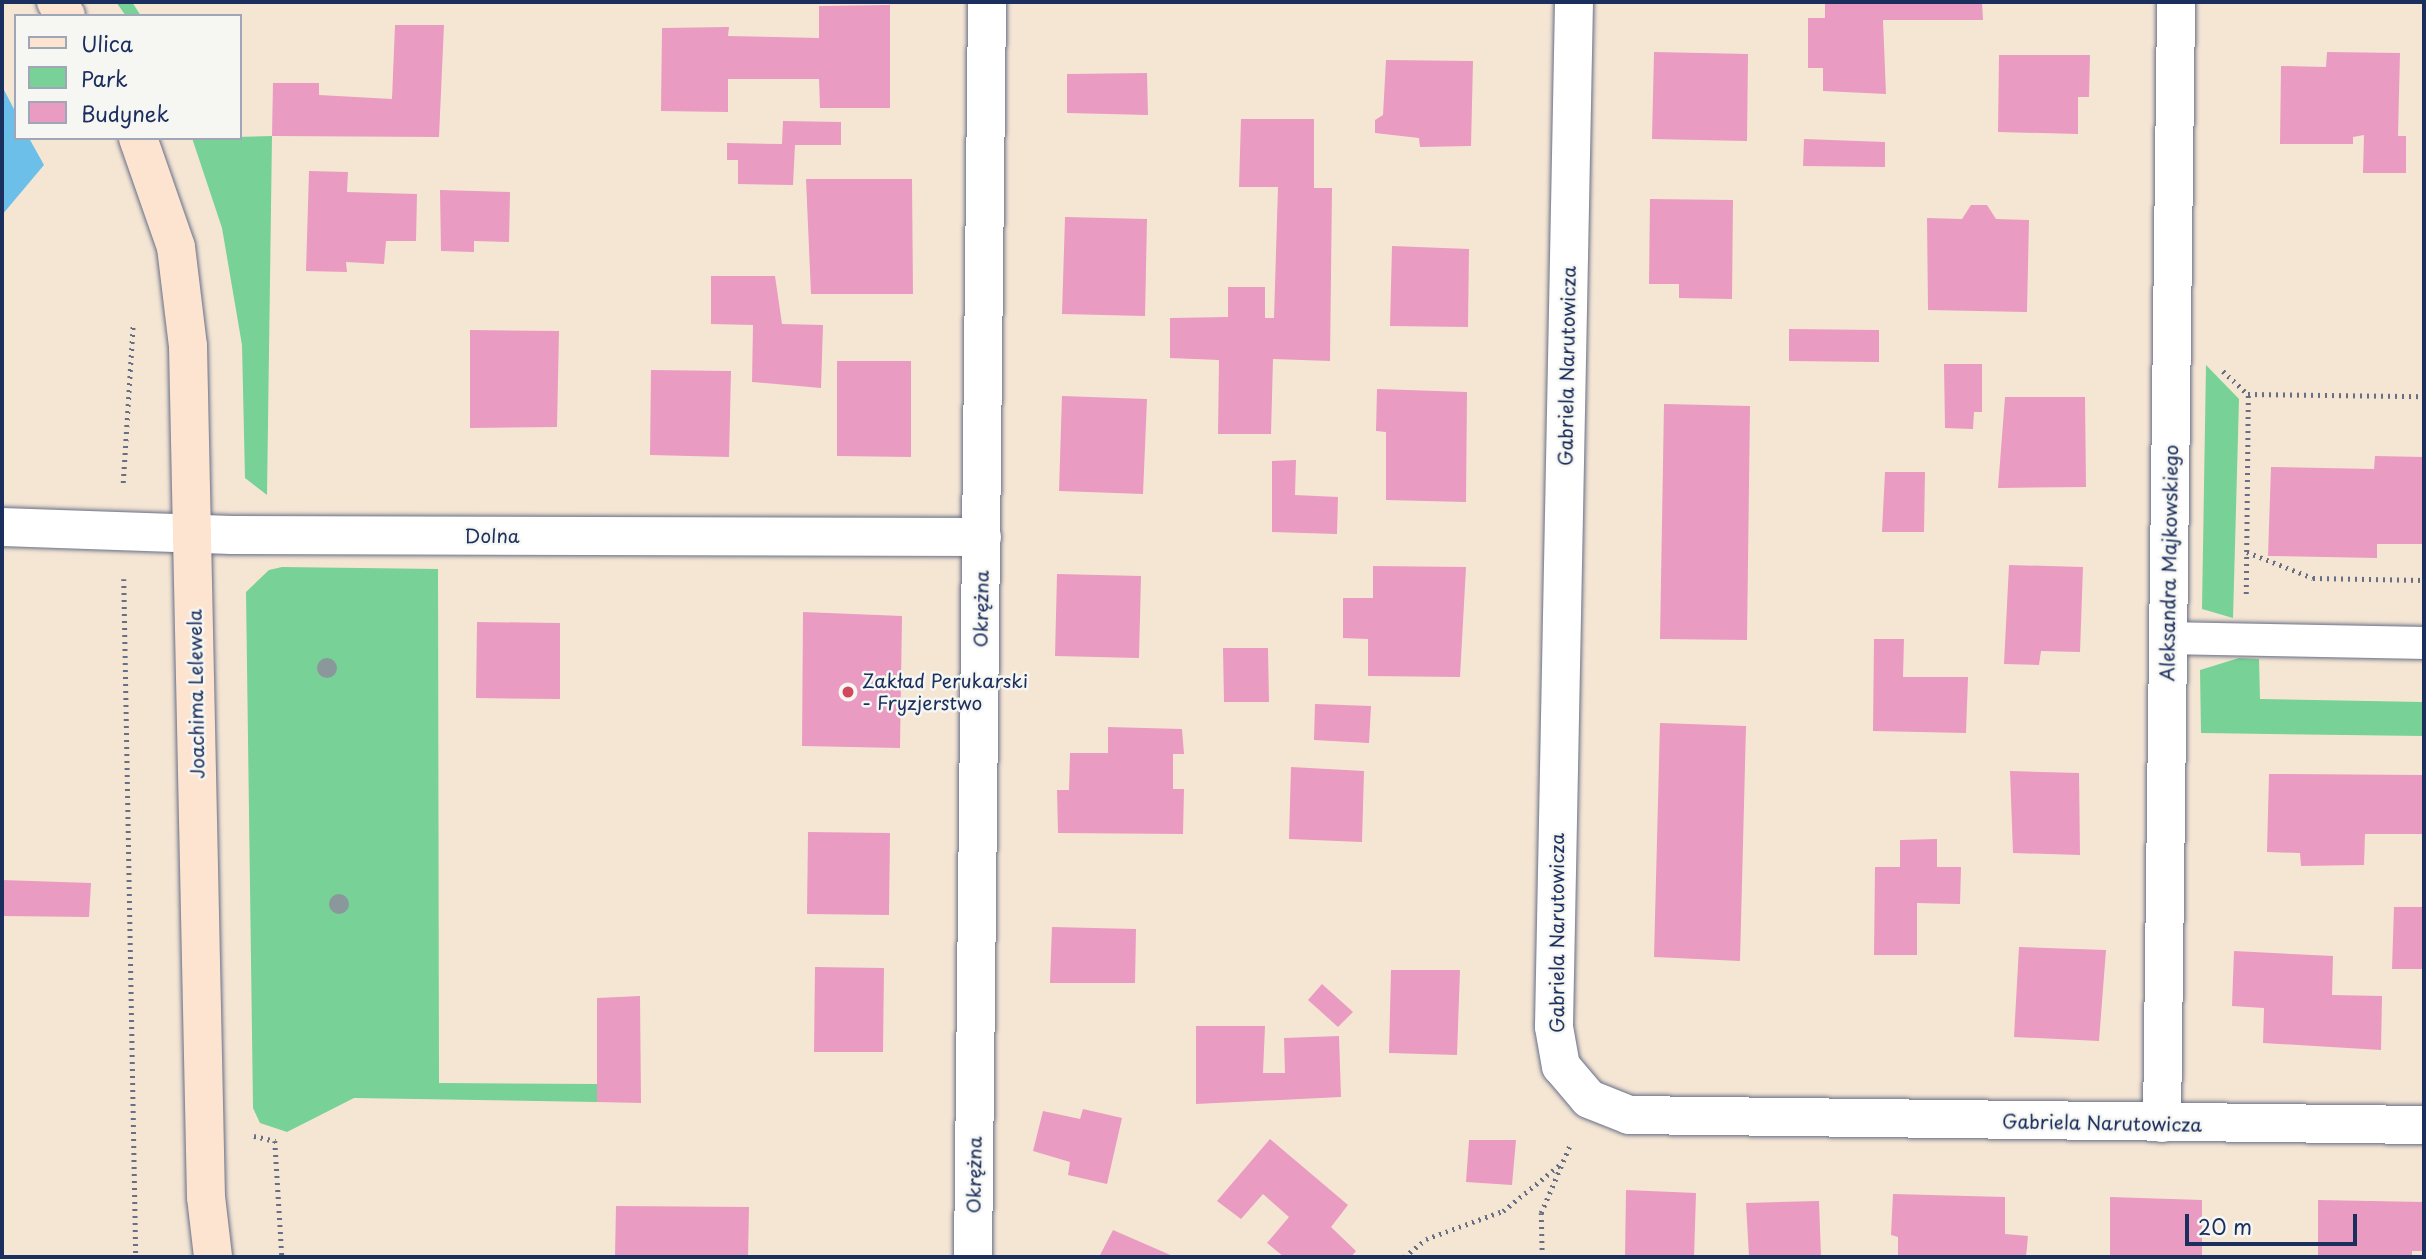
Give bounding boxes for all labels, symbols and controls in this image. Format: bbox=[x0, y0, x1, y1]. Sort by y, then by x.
legend bbox=[14, 14, 242, 140]
text: Ulica bbox=[81, 27, 133, 59]
text: Park bbox=[81, 62, 128, 94]
text: Budynek bbox=[81, 97, 169, 129]
street label: Gabriela Narutowicza bbox=[1554, 266, 1580, 466]
street label: Aleksandra Majkowskiego bbox=[2156, 444, 2182, 682]
street label: Dolna bbox=[464, 525, 520, 547]
street label: Okrężna bbox=[969, 570, 993, 648]
street label: Joachima Lelewela bbox=[183, 608, 209, 780]
place label: Zakład Perukarski - Fryzjerstwo bbox=[862, 670, 1028, 714]
marker: Zakład Perukarski - Fryzjerstwo bbox=[840, 684, 856, 700]
street label: Gabriela Narutowicza bbox=[1546, 833, 1568, 1033]
street label: Gabriela Narutowicza bbox=[2002, 1110, 2202, 1136]
street label: Okrężna bbox=[962, 1136, 986, 1214]
scale bar bbox=[2188, 1200, 2360, 1244]
text: 20 m bbox=[2198, 1210, 2252, 1242]

